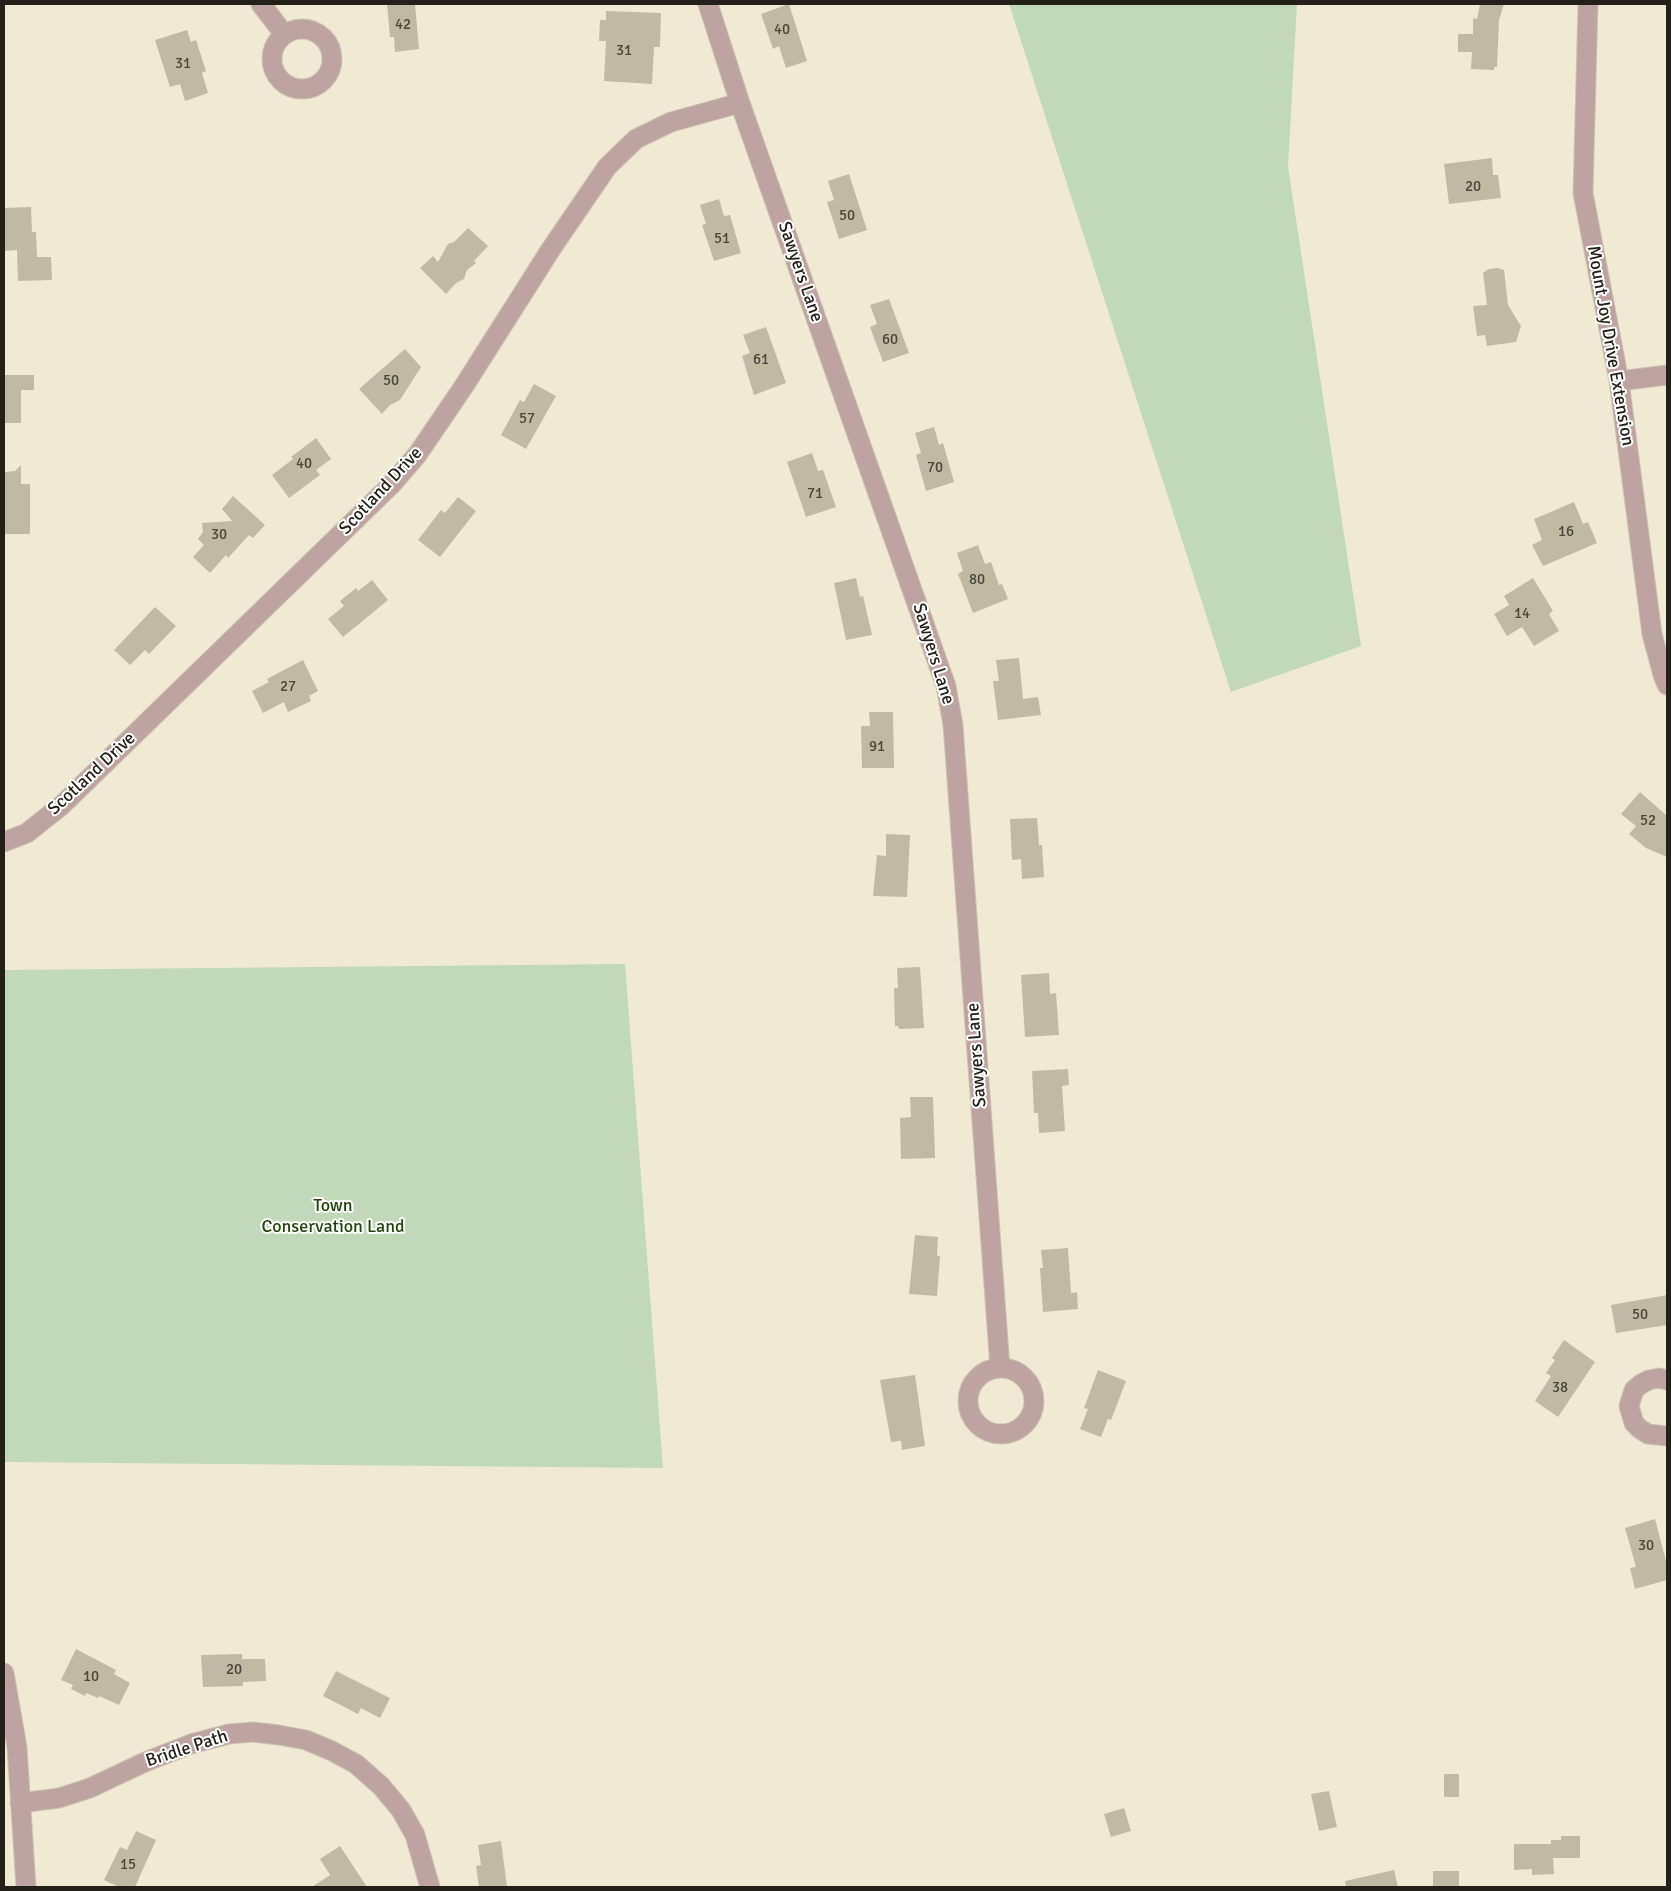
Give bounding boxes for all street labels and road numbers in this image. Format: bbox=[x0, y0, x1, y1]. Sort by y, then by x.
street label: Sawyers Lane bbox=[773, 219, 827, 325]
street label: Mount Joy Drive Extension bbox=[1582, 244, 1638, 448]
street label: Scotland Drive bbox=[335, 443, 427, 539]
street label: Sawyers Lane bbox=[907, 601, 959, 707]
street label: Scotland Drive bbox=[44, 728, 140, 820]
street label: Sawyers Lane bbox=[963, 1002, 991, 1108]
street label: Bridle Path bbox=[143, 1726, 231, 1772]

